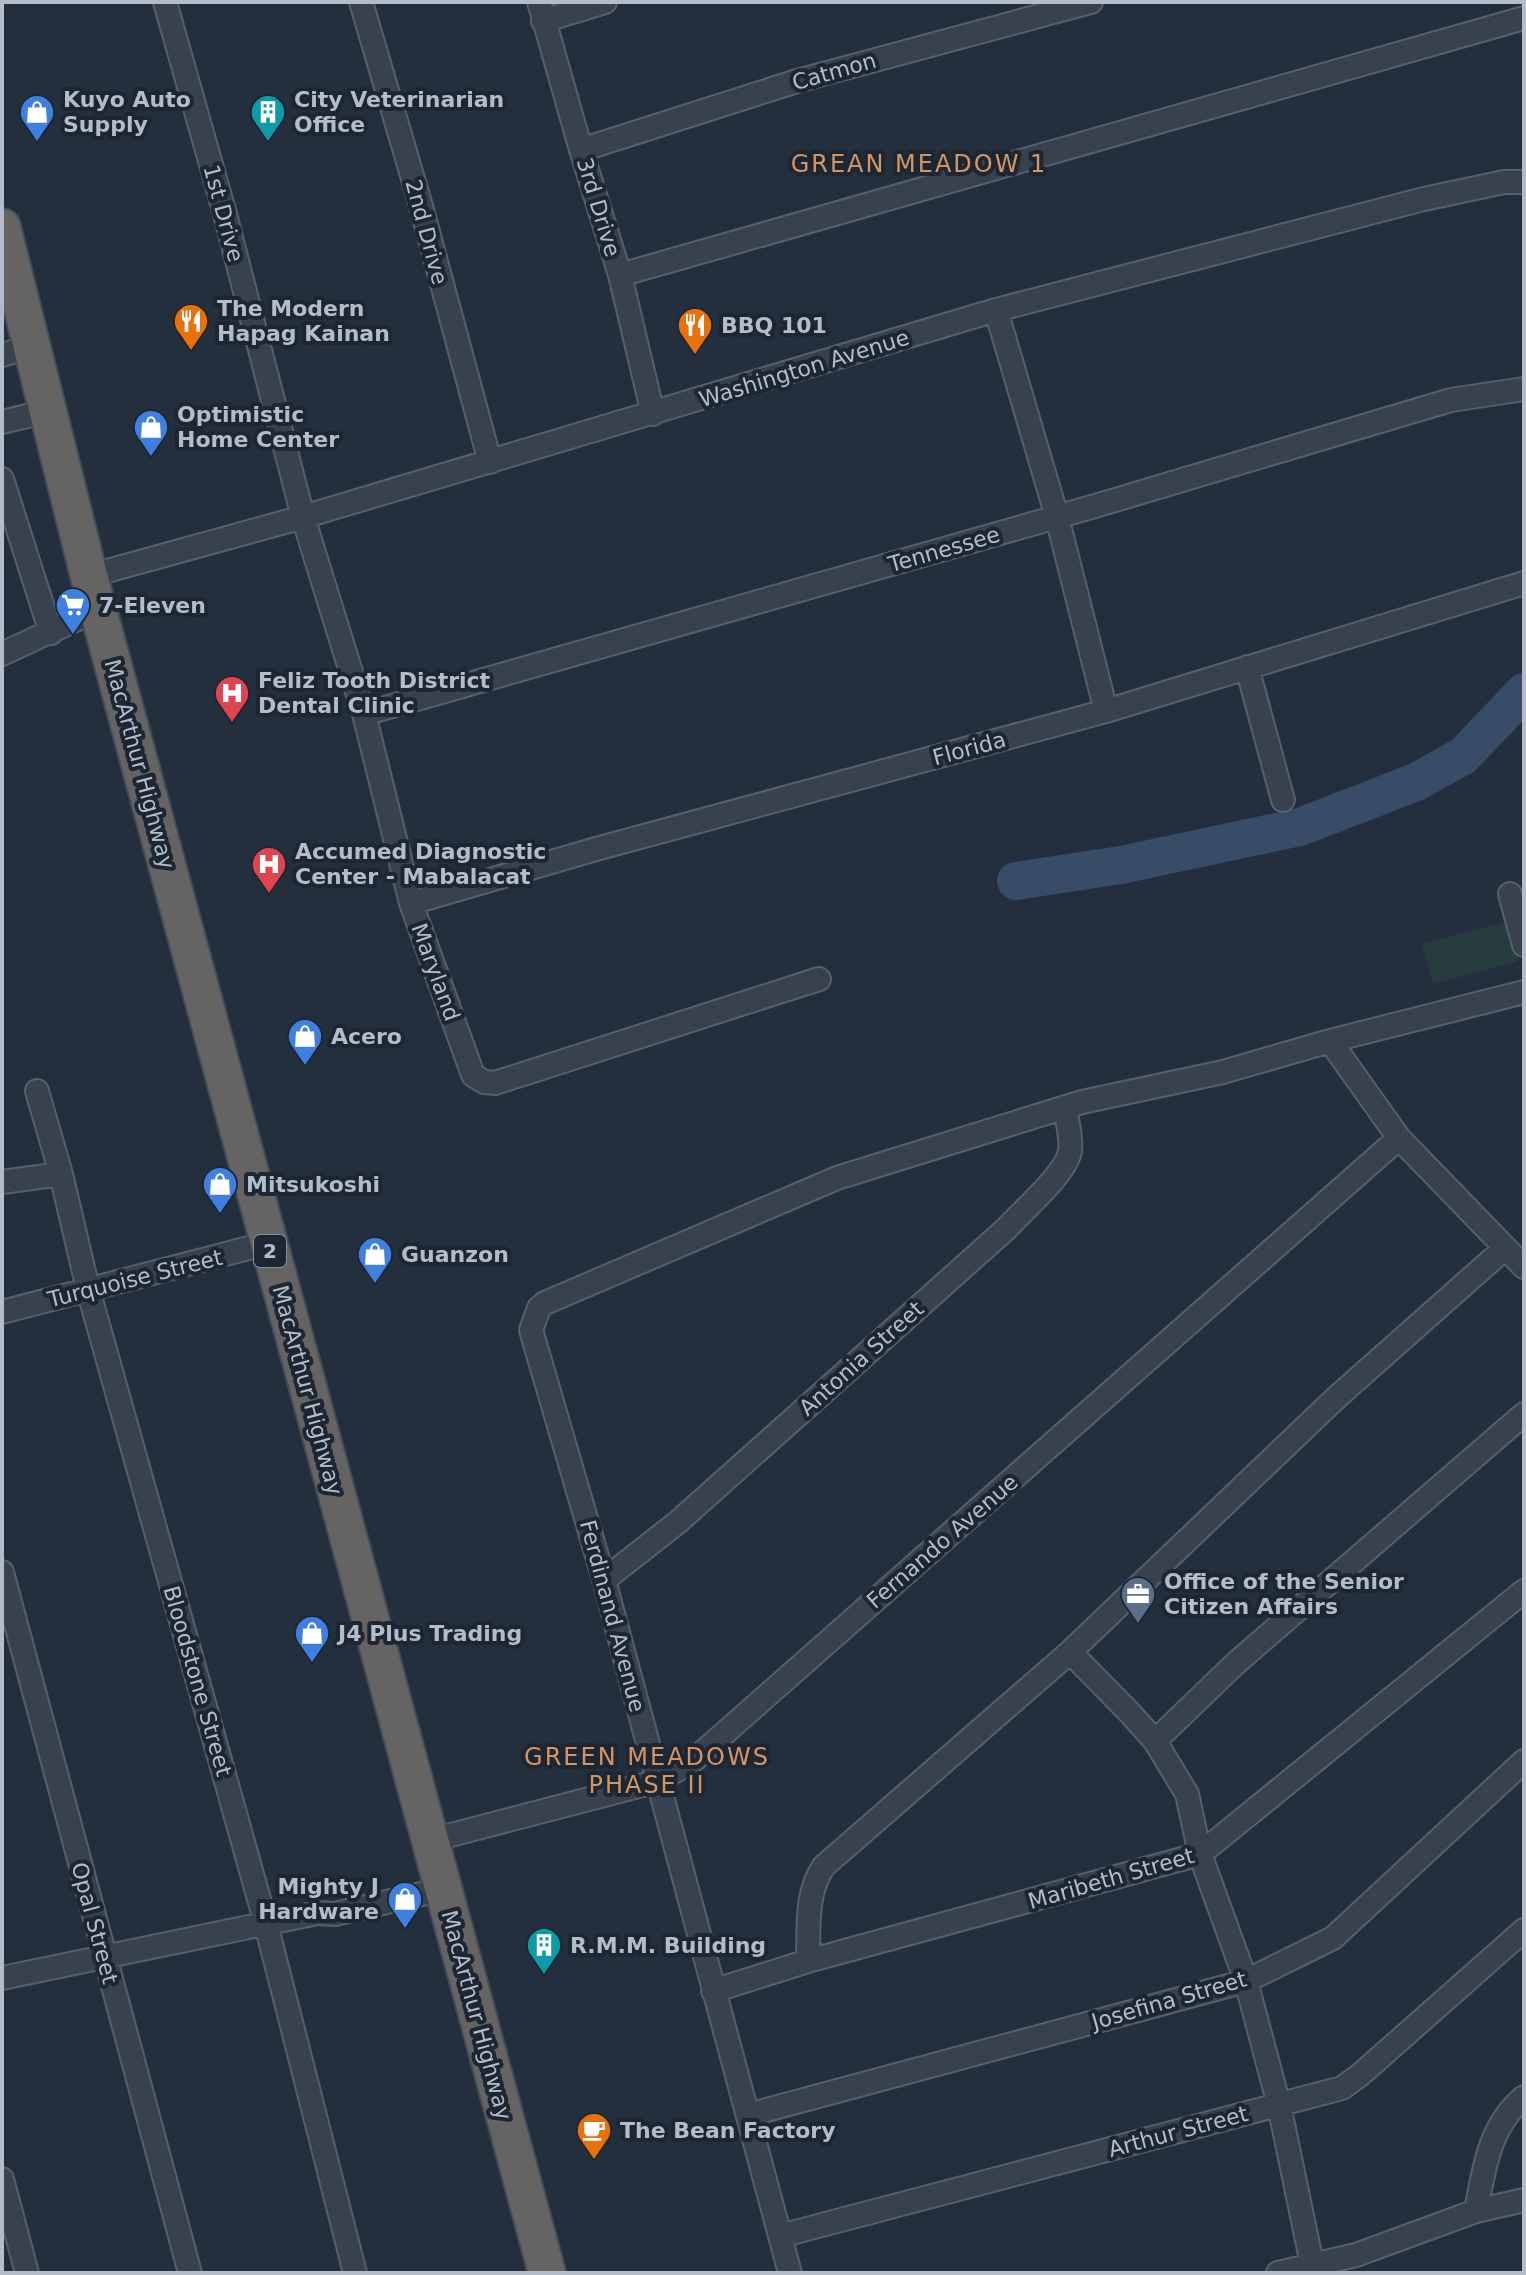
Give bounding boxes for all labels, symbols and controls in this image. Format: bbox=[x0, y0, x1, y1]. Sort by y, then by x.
street label: Catmon bbox=[789, 48, 879, 95]
place label: Kuyo Auto Supply bbox=[63, 87, 191, 137]
place label: City Veterinarian Office bbox=[294, 87, 504, 137]
shop icon: Kuyo Auto Supply bbox=[18, 93, 56, 143]
building icon: City Veterinarian Office bbox=[249, 93, 287, 143]
district label: GREAN MEADOW 1 bbox=[791, 150, 1047, 178]
street label: 3rd Drive bbox=[572, 155, 625, 260]
street label: 1st Drive bbox=[199, 162, 248, 265]
street label: 2nd Drive bbox=[401, 177, 453, 287]
place label: The Modern Hapag Kainan bbox=[217, 296, 390, 346]
restaurant icon: The Modern Hapag Kainan bbox=[172, 302, 210, 352]
restaurant icon: BBQ 101 bbox=[676, 306, 714, 356]
place label: BBQ 101 bbox=[721, 313, 827, 338]
street label: Washington Avenue bbox=[696, 325, 912, 412]
place label: Optimistic Home Center bbox=[177, 402, 339, 452]
shop icon: Optimistic Home Center bbox=[132, 408, 170, 458]
street label: Tennessee bbox=[885, 522, 1003, 578]
supermarket icon: 7-Eleven bbox=[54, 586, 92, 636]
place label: 7-Eleven bbox=[99, 593, 206, 618]
street label: MacArthur Highway bbox=[99, 656, 180, 872]
place label: Feliz Tooth District Dental Clinic bbox=[258, 668, 491, 718]
hospital icon: Feliz Tooth District Dental Clinic bbox=[213, 674, 251, 724]
street label: Florida bbox=[930, 727, 1009, 770]
place label: Accumed Diagnostic Center - Mabalacat bbox=[295, 839, 546, 889]
hospital icon: Accumed Diagnostic Center - Mabalacat bbox=[250, 845, 288, 895]
street label: Maryland bbox=[406, 920, 465, 1024]
shop icon: Acero bbox=[286, 1017, 324, 1067]
place label: Acero bbox=[331, 1024, 402, 1049]
shop icon: Mitsukoshi bbox=[201, 1165, 239, 1215]
place label: Mitsukoshi bbox=[246, 1172, 380, 1197]
road number: 2 bbox=[254, 1235, 286, 1267]
shop icon: Guanzon bbox=[356, 1235, 394, 1285]
place label: Guanzon bbox=[401, 1242, 509, 1267]
street label: Turquoise Street bbox=[44, 1245, 225, 1313]
street label: MacArthur Highway bbox=[267, 1282, 348, 1498]
street label: Antonia Street bbox=[794, 1296, 929, 1421]
street label: Fernando Avenue bbox=[862, 1469, 1023, 1614]
street label: Ferdinand Avenue bbox=[575, 1517, 650, 1715]
place label: Office of the Senior Citizen Affairs bbox=[1164, 1569, 1404, 1619]
office icon: Office of the Senior Citizen Affairs bbox=[1119, 1575, 1157, 1625]
street label: Bloodstone Street bbox=[158, 1583, 237, 1780]
shop icon: J4 Plus Trading bbox=[293, 1614, 331, 1664]
place label: J4 Plus Trading bbox=[336, 1621, 522, 1646]
district label: GREEN MEADOWS PHASE II bbox=[524, 1743, 770, 1799]
street label: Maribeth Street bbox=[1025, 1843, 1197, 1914]
street label: Opal Street bbox=[66, 1860, 123, 1987]
place label: Mighty J Hardware bbox=[258, 1874, 379, 1924]
shop icon: Mighty J Hardware bbox=[386, 1880, 424, 1930]
street label: MacArthur Highway bbox=[436, 1907, 517, 2123]
building icon: R.M.M. Building bbox=[525, 1926, 563, 1976]
place label: R.M.M. Building bbox=[570, 1933, 766, 1958]
street label: Josefina Street bbox=[1087, 1966, 1250, 2035]
street label: Arthur Street bbox=[1106, 2101, 1251, 2162]
cafe icon: The Bean Factory bbox=[575, 2111, 613, 2161]
place label: The Bean Factory bbox=[620, 2118, 836, 2143]

